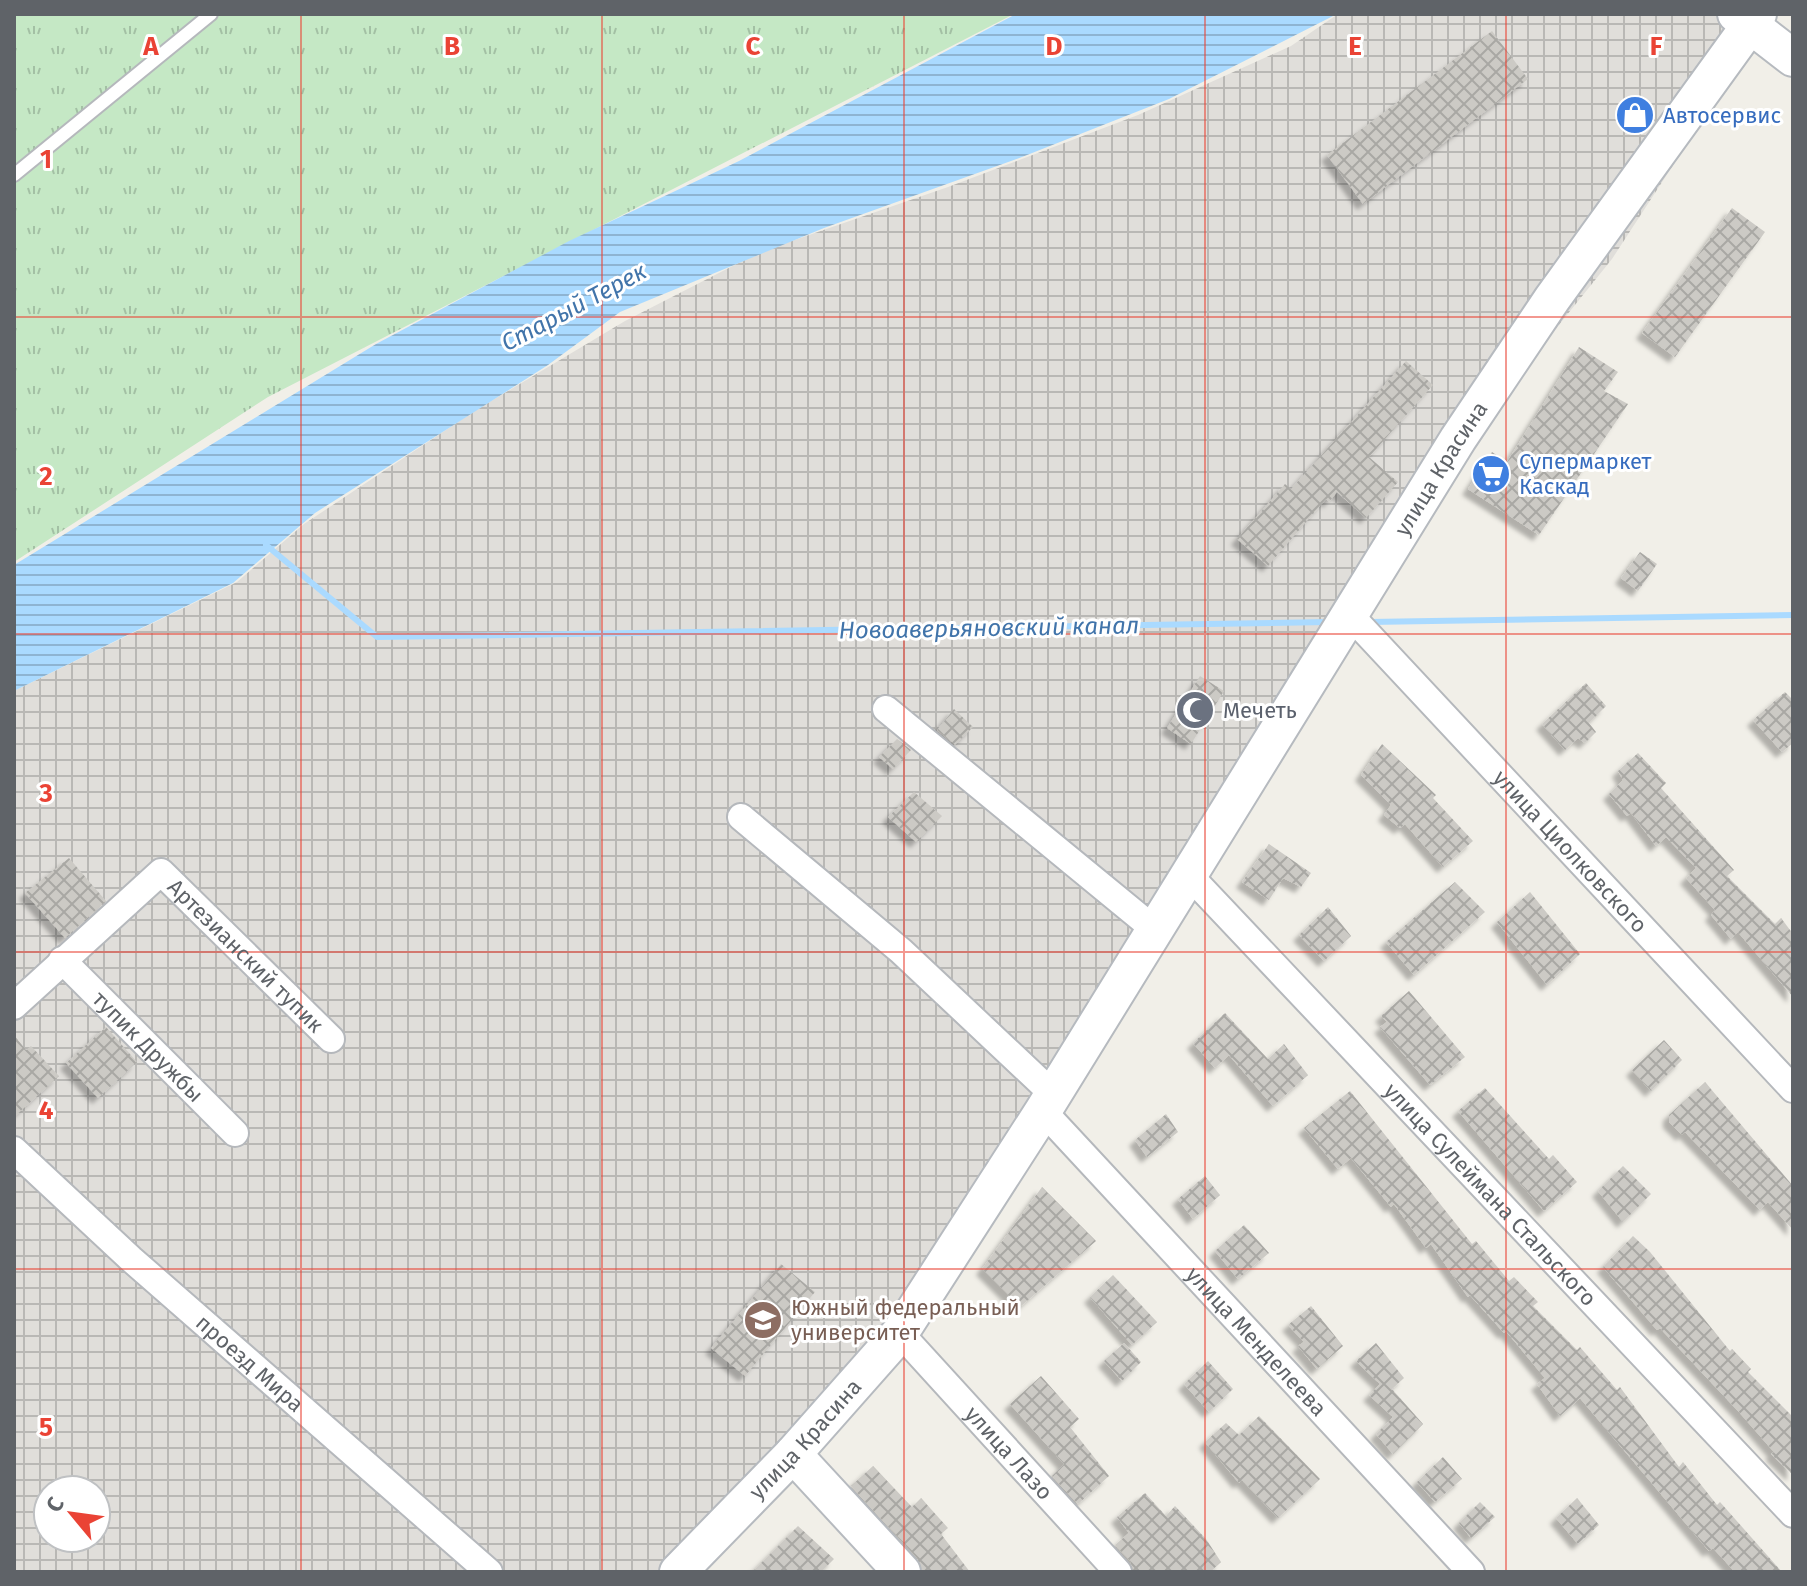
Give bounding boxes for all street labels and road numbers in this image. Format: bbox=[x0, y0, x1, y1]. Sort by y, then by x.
street label: улица Красина bbox=[1389, 396, 1493, 541]
street label: улица Циолковского bbox=[1488, 764, 1653, 939]
street label: Артезианский тупик bbox=[162, 873, 330, 1039]
street label: тупик Дружбы bbox=[87, 985, 209, 1108]
street label: улица Сулеймана Стальского bbox=[1378, 1077, 1602, 1312]
street label: улица Менделеева bbox=[1180, 1261, 1332, 1422]
street label: проезд Мира bbox=[190, 1309, 309, 1418]
street label: улица Красина bbox=[743, 1373, 867, 1505]
street label: улица Лазо bbox=[959, 1401, 1058, 1506]

